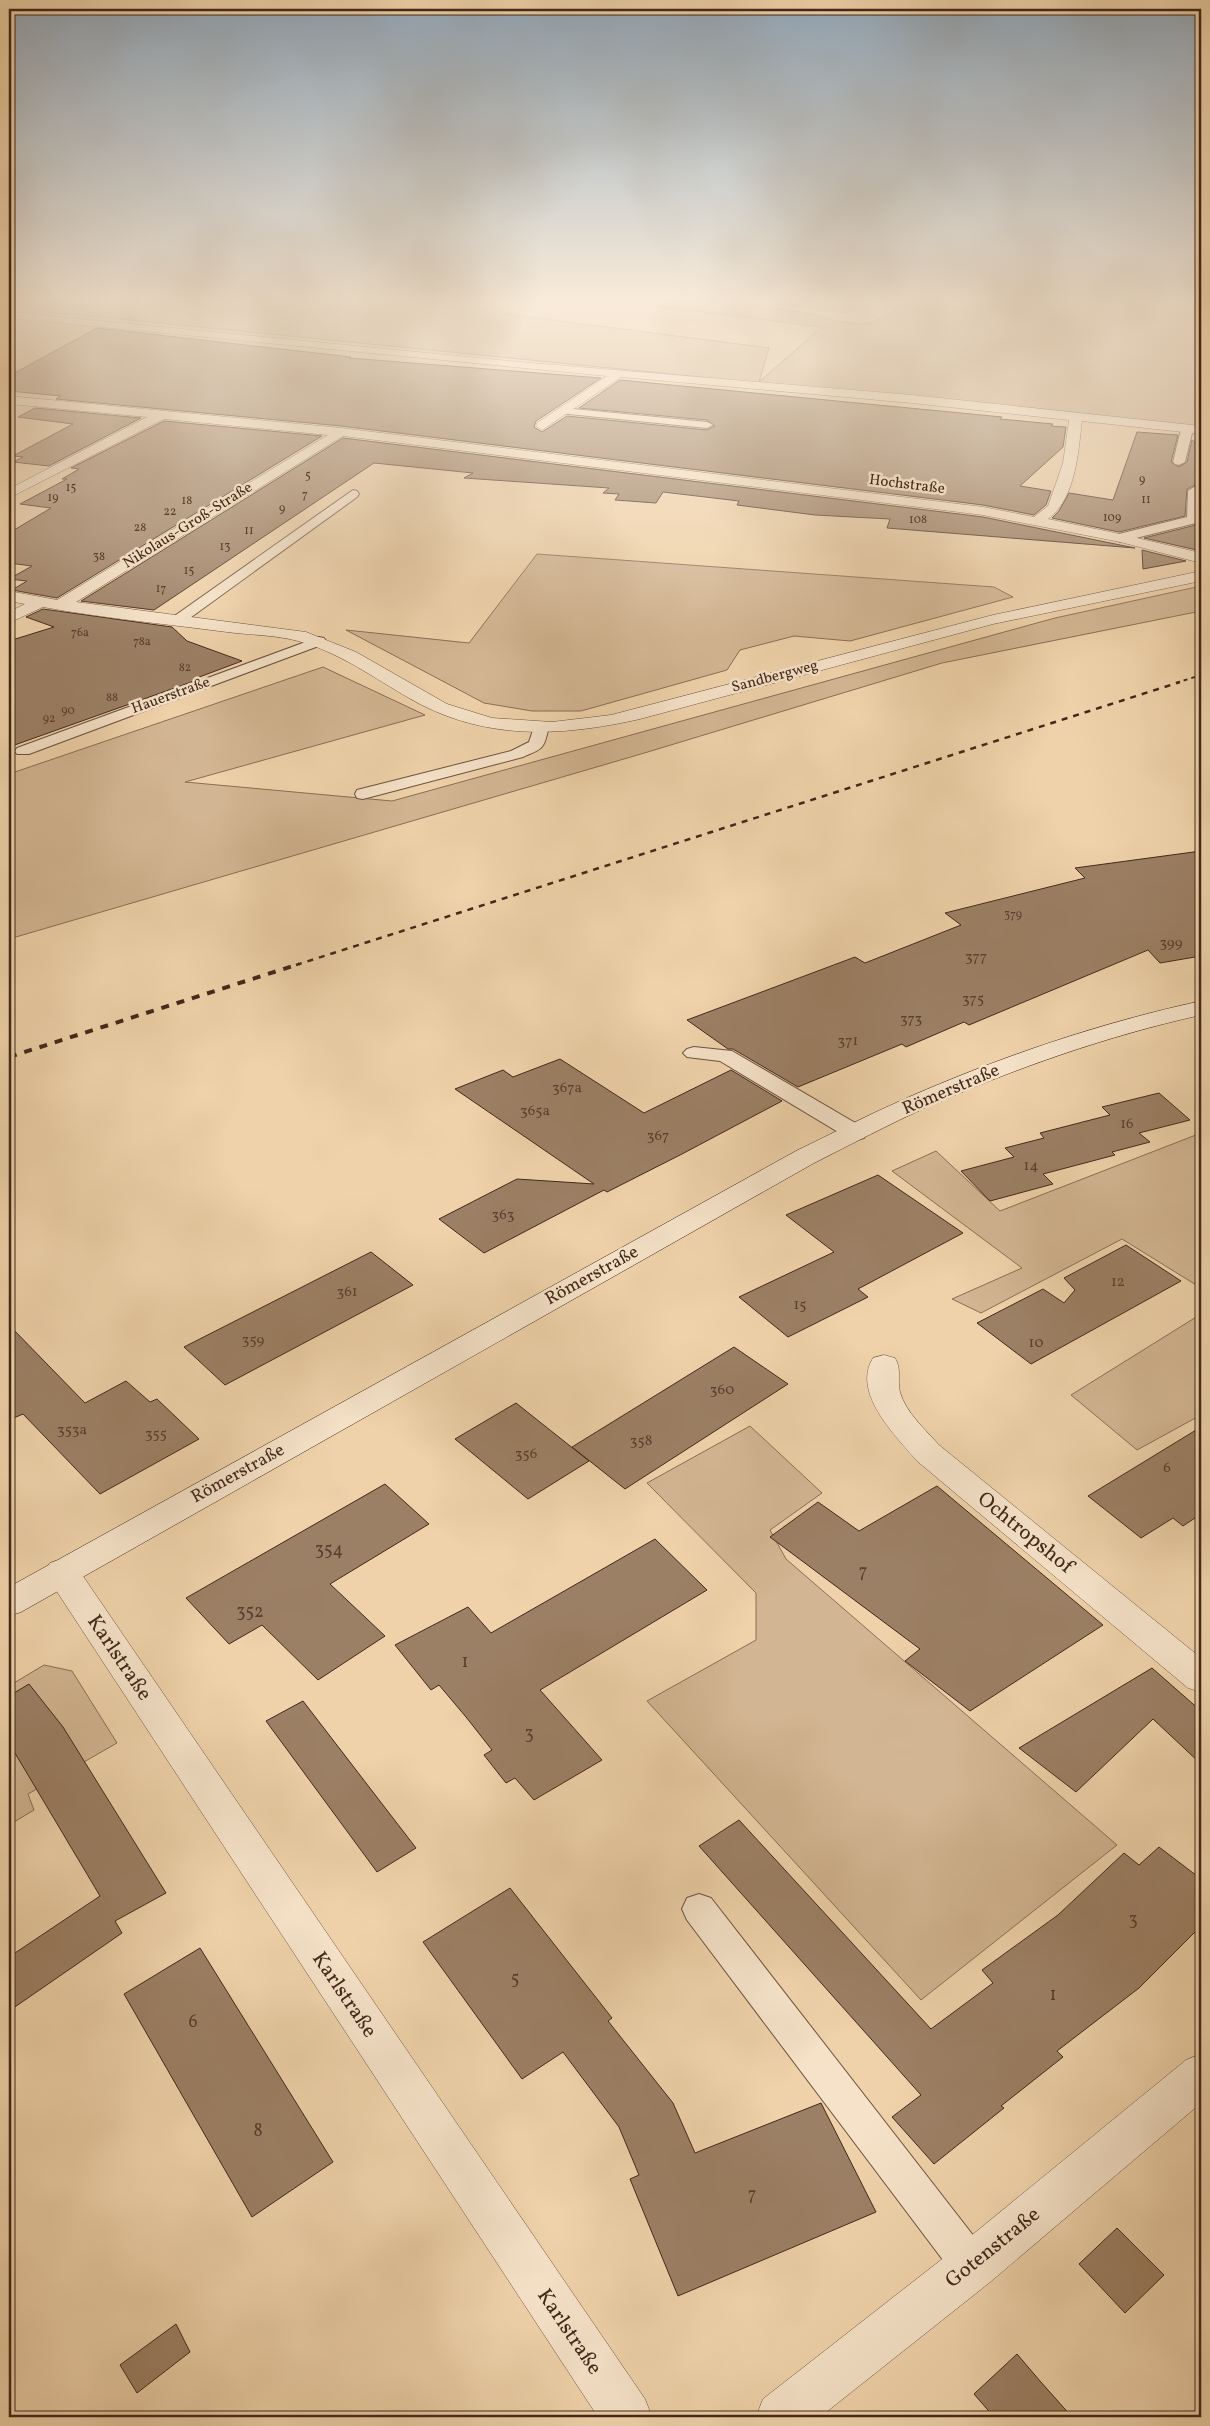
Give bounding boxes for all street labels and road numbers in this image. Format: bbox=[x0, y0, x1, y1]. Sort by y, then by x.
street label: Hochstraße bbox=[868, 470, 946, 500]
street label: Nikolaus-Groß-Straße bbox=[119, 478, 257, 574]
street label: Sandbergweg bbox=[729, 655, 821, 699]
street label: Hauerstraße bbox=[129, 672, 213, 720]
street label: Römerstraße bbox=[899, 1058, 1003, 1122]
street label: Römerstraße bbox=[541, 1240, 643, 1312]
street label: Römerstraße bbox=[187, 1438, 289, 1510]
street label: Ochtropshof bbox=[971, 1485, 1081, 1582]
street label: Karlstraße bbox=[80, 1609, 158, 1707]
street label: Karlstraße bbox=[305, 1946, 383, 2044]
street label: Gotenstraße bbox=[939, 2201, 1047, 2295]
street label: Karlstraße bbox=[530, 2283, 608, 2381]

